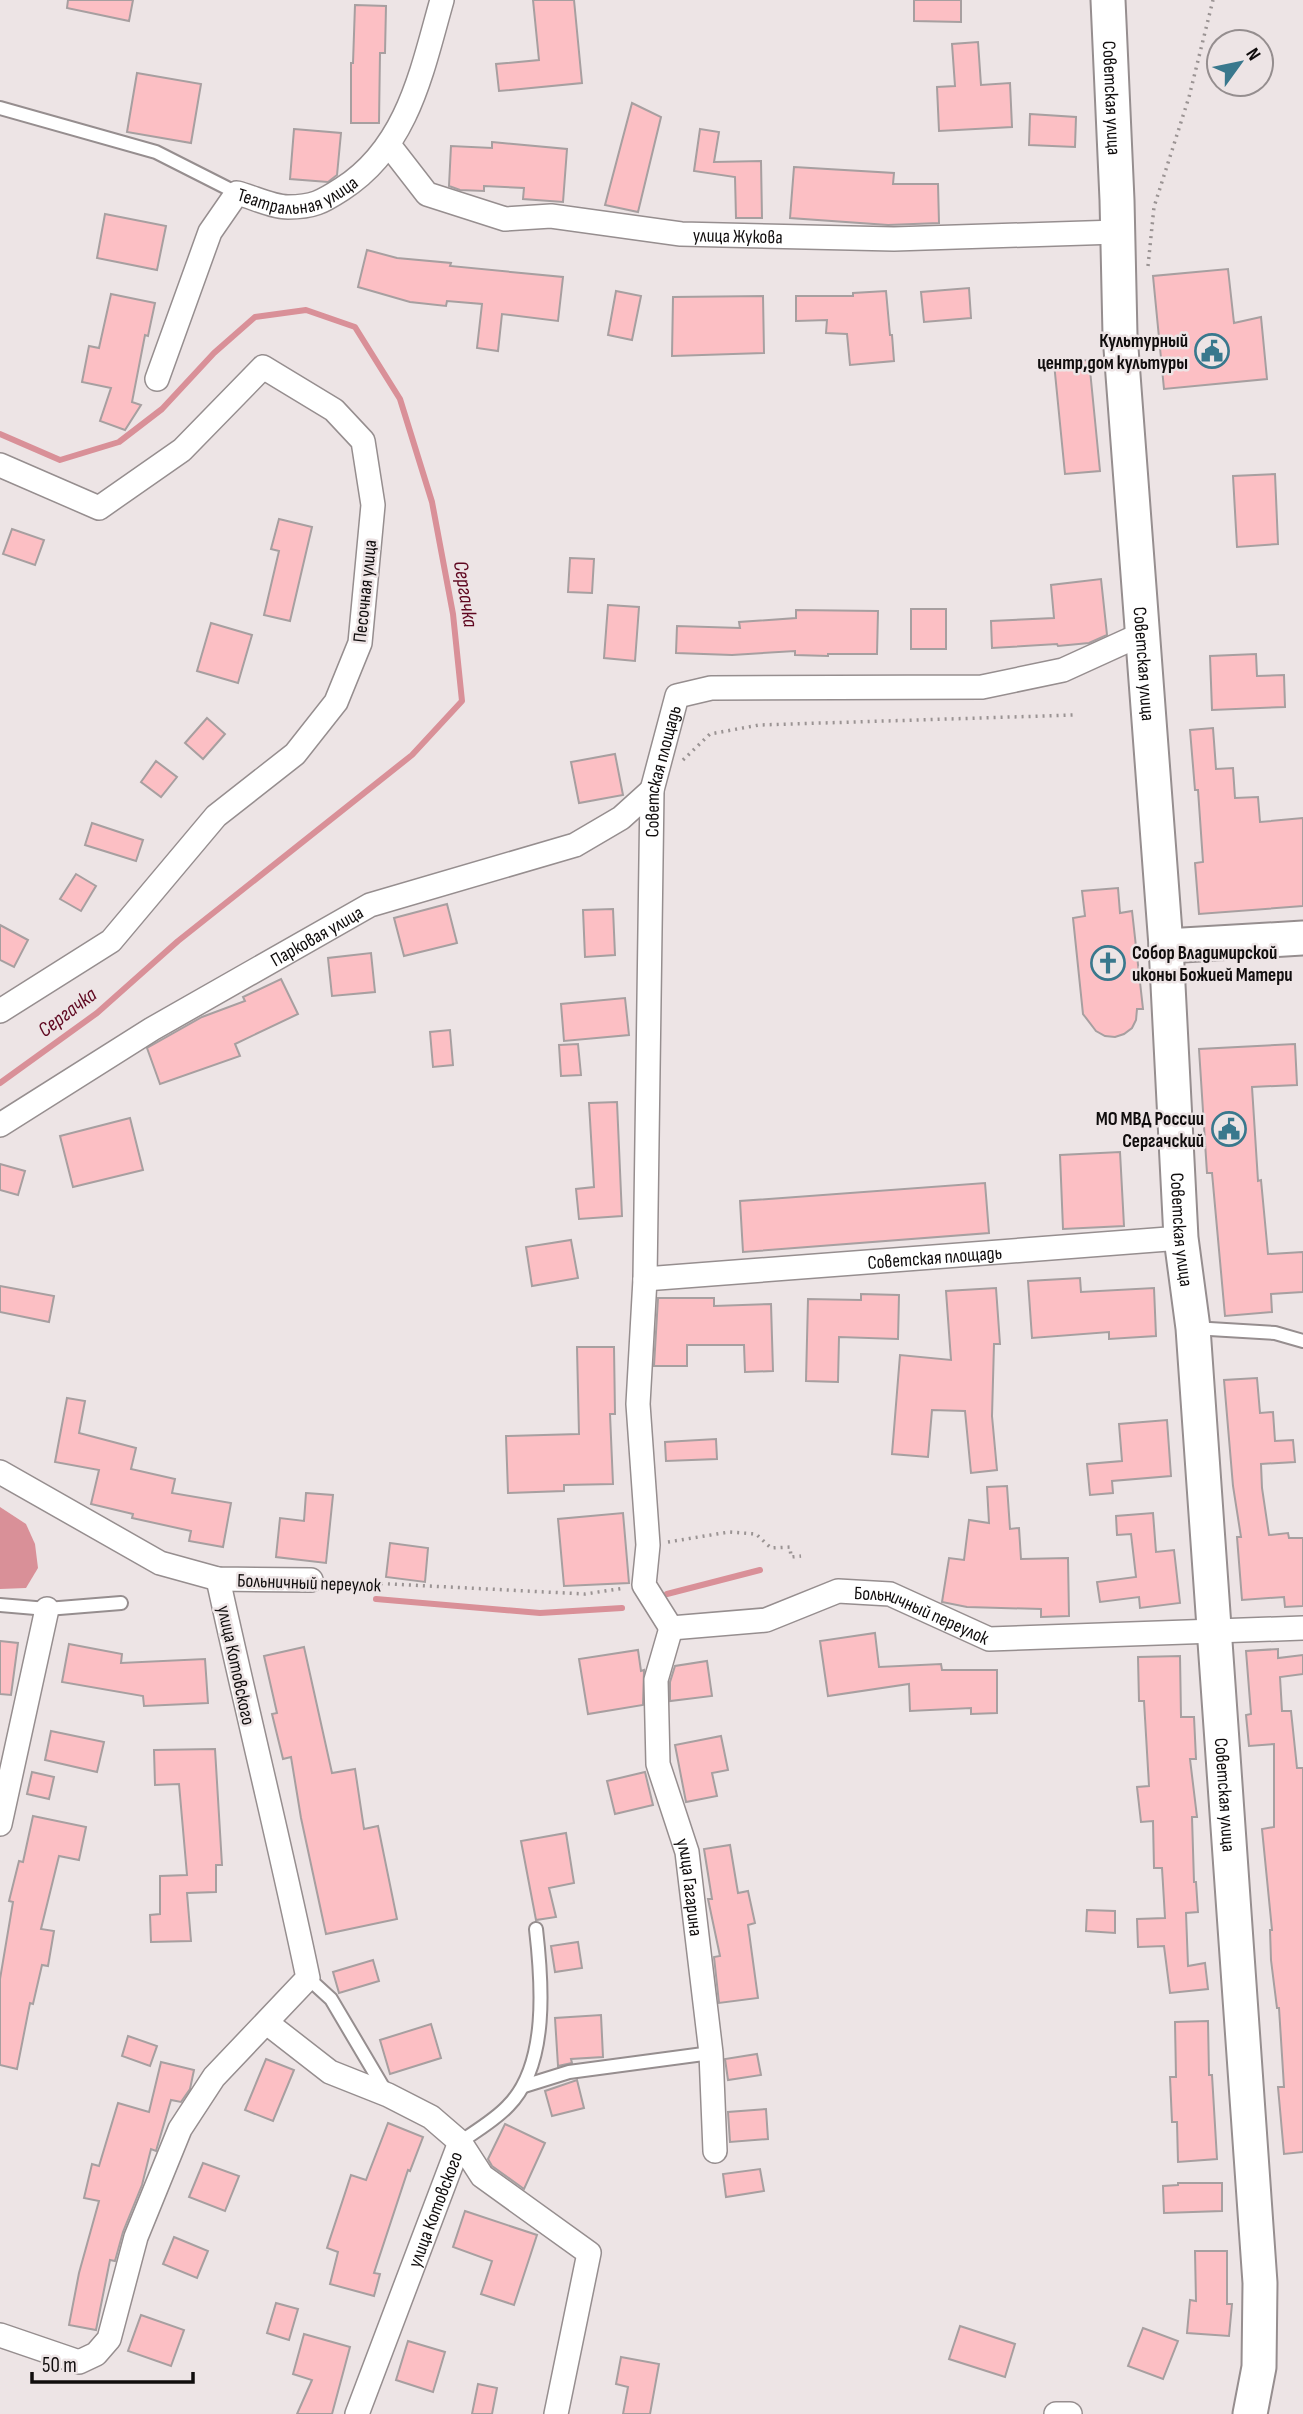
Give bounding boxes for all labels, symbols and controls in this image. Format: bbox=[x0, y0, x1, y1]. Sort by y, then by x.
north arrow bbox=[1205, 28, 1275, 98]
street label: Советская улица bbox=[1097, 40, 1125, 156]
text: N bbox=[1241, 44, 1265, 65]
street label: Театральная улица bbox=[235, 172, 363, 220]
street label: улица Жукова bbox=[692, 224, 783, 249]
place label: Культурный центр,дом культуры bbox=[1037, 330, 1188, 375]
public building icon: Культурный центр,дом культуры bbox=[1193, 332, 1231, 370]
street label: Песочная улица bbox=[349, 539, 382, 644]
water label: Сергачка bbox=[448, 559, 483, 630]
street label: Советская улица bbox=[1128, 606, 1159, 722]
street label: Советская площадь bbox=[641, 703, 687, 838]
street label: Парковая улица bbox=[267, 901, 367, 972]
place label: Собор Владимирской иконы Божией Матери bbox=[1132, 942, 1293, 987]
church icon: Собор Владимирской иконы Божией Матери bbox=[1089, 944, 1127, 982]
water label: Сергачка bbox=[33, 982, 102, 1043]
place label: МО МВД России Сергачский bbox=[1096, 1108, 1204, 1153]
public building icon: МО МВД России Сергачский bbox=[1210, 1110, 1248, 1148]
street label: Советская улица bbox=[1165, 1172, 1197, 1288]
street label: Советская площадь bbox=[867, 1242, 1003, 1275]
street label: Больничный переулок bbox=[237, 1569, 382, 1598]
street label: Больничный переулок bbox=[853, 1582, 993, 1651]
street label: улица Котовского bbox=[212, 1603, 259, 1727]
street label: Советская улица bbox=[1209, 1737, 1240, 1853]
street label: улица Гагарина bbox=[670, 1835, 707, 1937]
street label: улица Котовского bbox=[404, 2149, 468, 2271]
scale bar bbox=[32, 2340, 192, 2384]
text: 50 m bbox=[42, 2353, 77, 2378]

